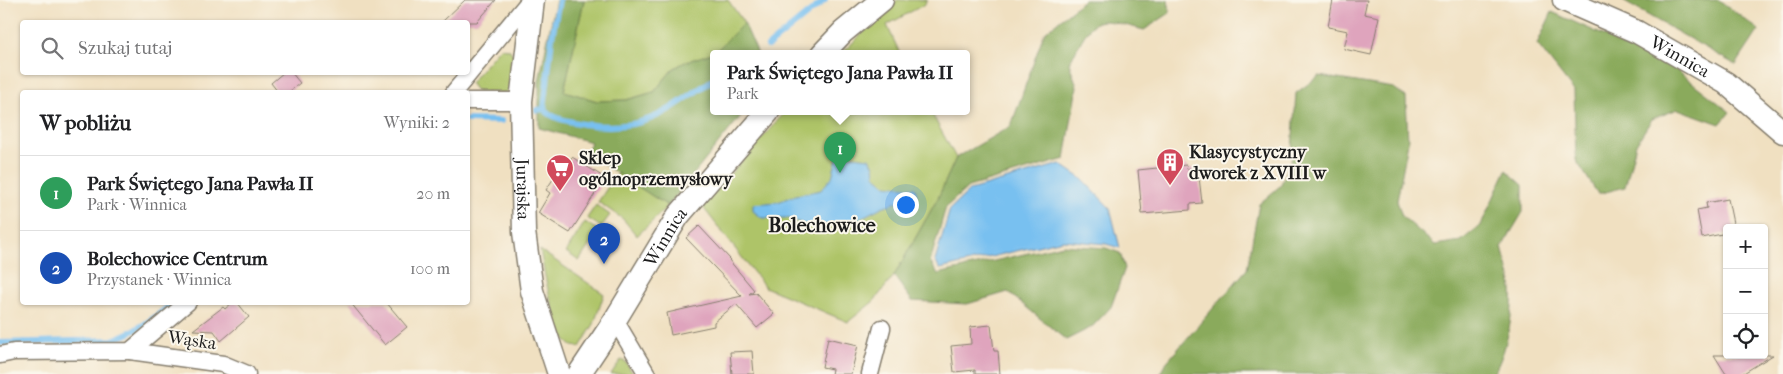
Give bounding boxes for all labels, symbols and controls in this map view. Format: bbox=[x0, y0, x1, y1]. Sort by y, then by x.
search box bbox=[20, 20, 470, 75]
street label: Winnica bbox=[1645, 31, 1714, 83]
icon: search bbox=[38, 34, 66, 62]
text: Szukaj tutaj bbox=[78, 37, 172, 59]
popup bbox=[710, 50, 970, 115]
text: Park Świętego Jana Pawła II bbox=[727, 62, 953, 84]
text: Park bbox=[727, 84, 759, 103]
text: W pobliżu bbox=[40, 111, 131, 135]
text: Wyniki: 2 bbox=[384, 113, 450, 132]
pin: 1 bbox=[824, 132, 856, 173]
place label: Klasycystyczny dworek z XVIII w bbox=[1189, 142, 1328, 184]
building icon: Klasycystyczny dworek z XVIII w bbox=[1155, 147, 1185, 186]
place label: Sklep ogólnoprzemysłowy bbox=[579, 148, 734, 190]
supermarket icon: Sklep ogólnoprzemysłowy bbox=[545, 153, 575, 192]
street label: Jurajska bbox=[511, 156, 534, 221]
text: Park Świętego Jana Pawła II bbox=[87, 173, 313, 195]
text: 1 bbox=[53, 184, 59, 203]
text: 20 m bbox=[416, 184, 450, 203]
your location bbox=[893, 192, 919, 218]
text: Park · Winnica bbox=[87, 195, 187, 214]
street label: Winnica bbox=[639, 203, 692, 271]
district label: Bolechowice bbox=[768, 214, 876, 237]
pin: 2 bbox=[588, 223, 620, 264]
map controls bbox=[1723, 224, 1768, 359]
button: + bbox=[1723, 224, 1768, 269]
text: Bolechowice Centrum bbox=[87, 248, 268, 270]
text: 2 bbox=[52, 259, 60, 278]
text: 100 m bbox=[410, 259, 450, 278]
button: − bbox=[1723, 269, 1768, 314]
text: Przystanek · Winnica bbox=[87, 270, 231, 289]
button: locate bbox=[1723, 314, 1768, 359]
street label: Wąska bbox=[165, 327, 218, 354]

